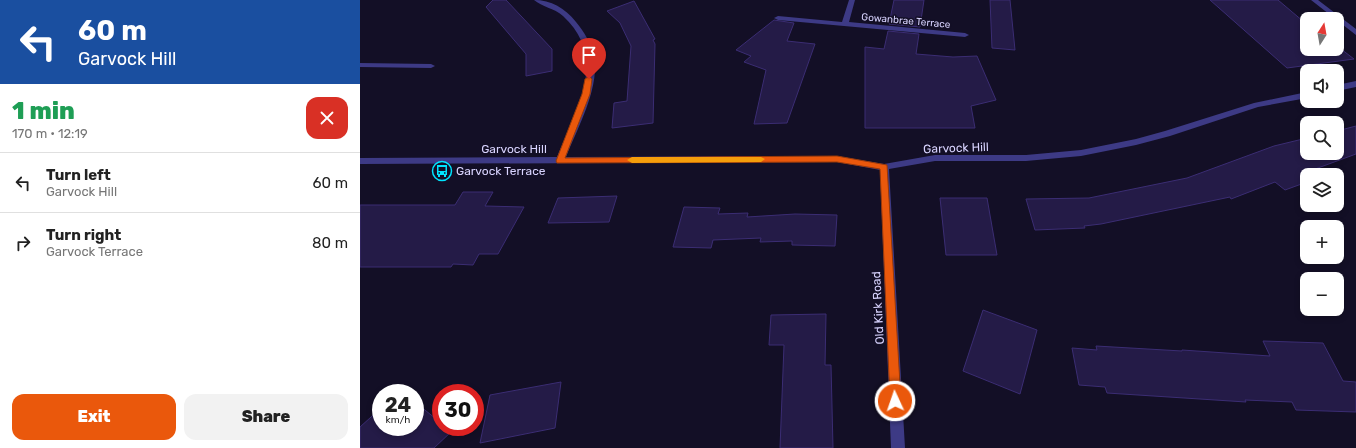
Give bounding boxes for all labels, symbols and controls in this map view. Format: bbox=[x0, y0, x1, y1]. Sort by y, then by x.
street label: Gowanbrae Terrace bbox=[861, 11, 951, 31]
north arrow bbox=[1300, 12, 1344, 56]
map controls bbox=[1300, 12, 1344, 316]
text: 60 m bbox=[78, 14, 147, 47]
icon: left bbox=[12, 16, 64, 68]
pin bbox=[572, 38, 606, 79]
icon: arrive bbox=[578, 44, 600, 66]
text: Garvock Hill bbox=[78, 48, 176, 70]
button: sound bbox=[1300, 64, 1344, 108]
text: 1 min bbox=[12, 97, 75, 125]
button: close bbox=[306, 97, 348, 139]
button: search bbox=[1300, 116, 1344, 160]
text: 170 m · 12:19 bbox=[12, 126, 88, 141]
street label: Garvock Hill bbox=[923, 140, 989, 156]
street label: Garvock Hill bbox=[481, 142, 547, 156]
bus stop icon: Garvock Terrace bbox=[431, 160, 453, 182]
place label: Garvock Terrace bbox=[456, 164, 546, 178]
text: Turn left bbox=[46, 166, 111, 184]
button: layers bbox=[1300, 168, 1344, 212]
icon: left bbox=[12, 172, 34, 194]
text: 60 m bbox=[312, 174, 348, 192]
text: Garvock Hill bbox=[46, 184, 117, 199]
button: + bbox=[1300, 220, 1344, 264]
text: Turn right bbox=[46, 226, 121, 244]
icon: right bbox=[12, 232, 34, 254]
text: 80 m bbox=[312, 234, 348, 252]
text: Garvock Terrace bbox=[46, 244, 143, 259]
street label: Old Kirk Road bbox=[869, 271, 887, 345]
button: − bbox=[1300, 272, 1344, 316]
position arrow bbox=[874, 380, 916, 422]
speed limit sign: 30 bbox=[432, 384, 484, 436]
text: 24 bbox=[385, 393, 411, 417]
button: Exit bbox=[12, 394, 176, 440]
button: Share bbox=[184, 394, 348, 440]
text: km/h bbox=[386, 414, 410, 426]

